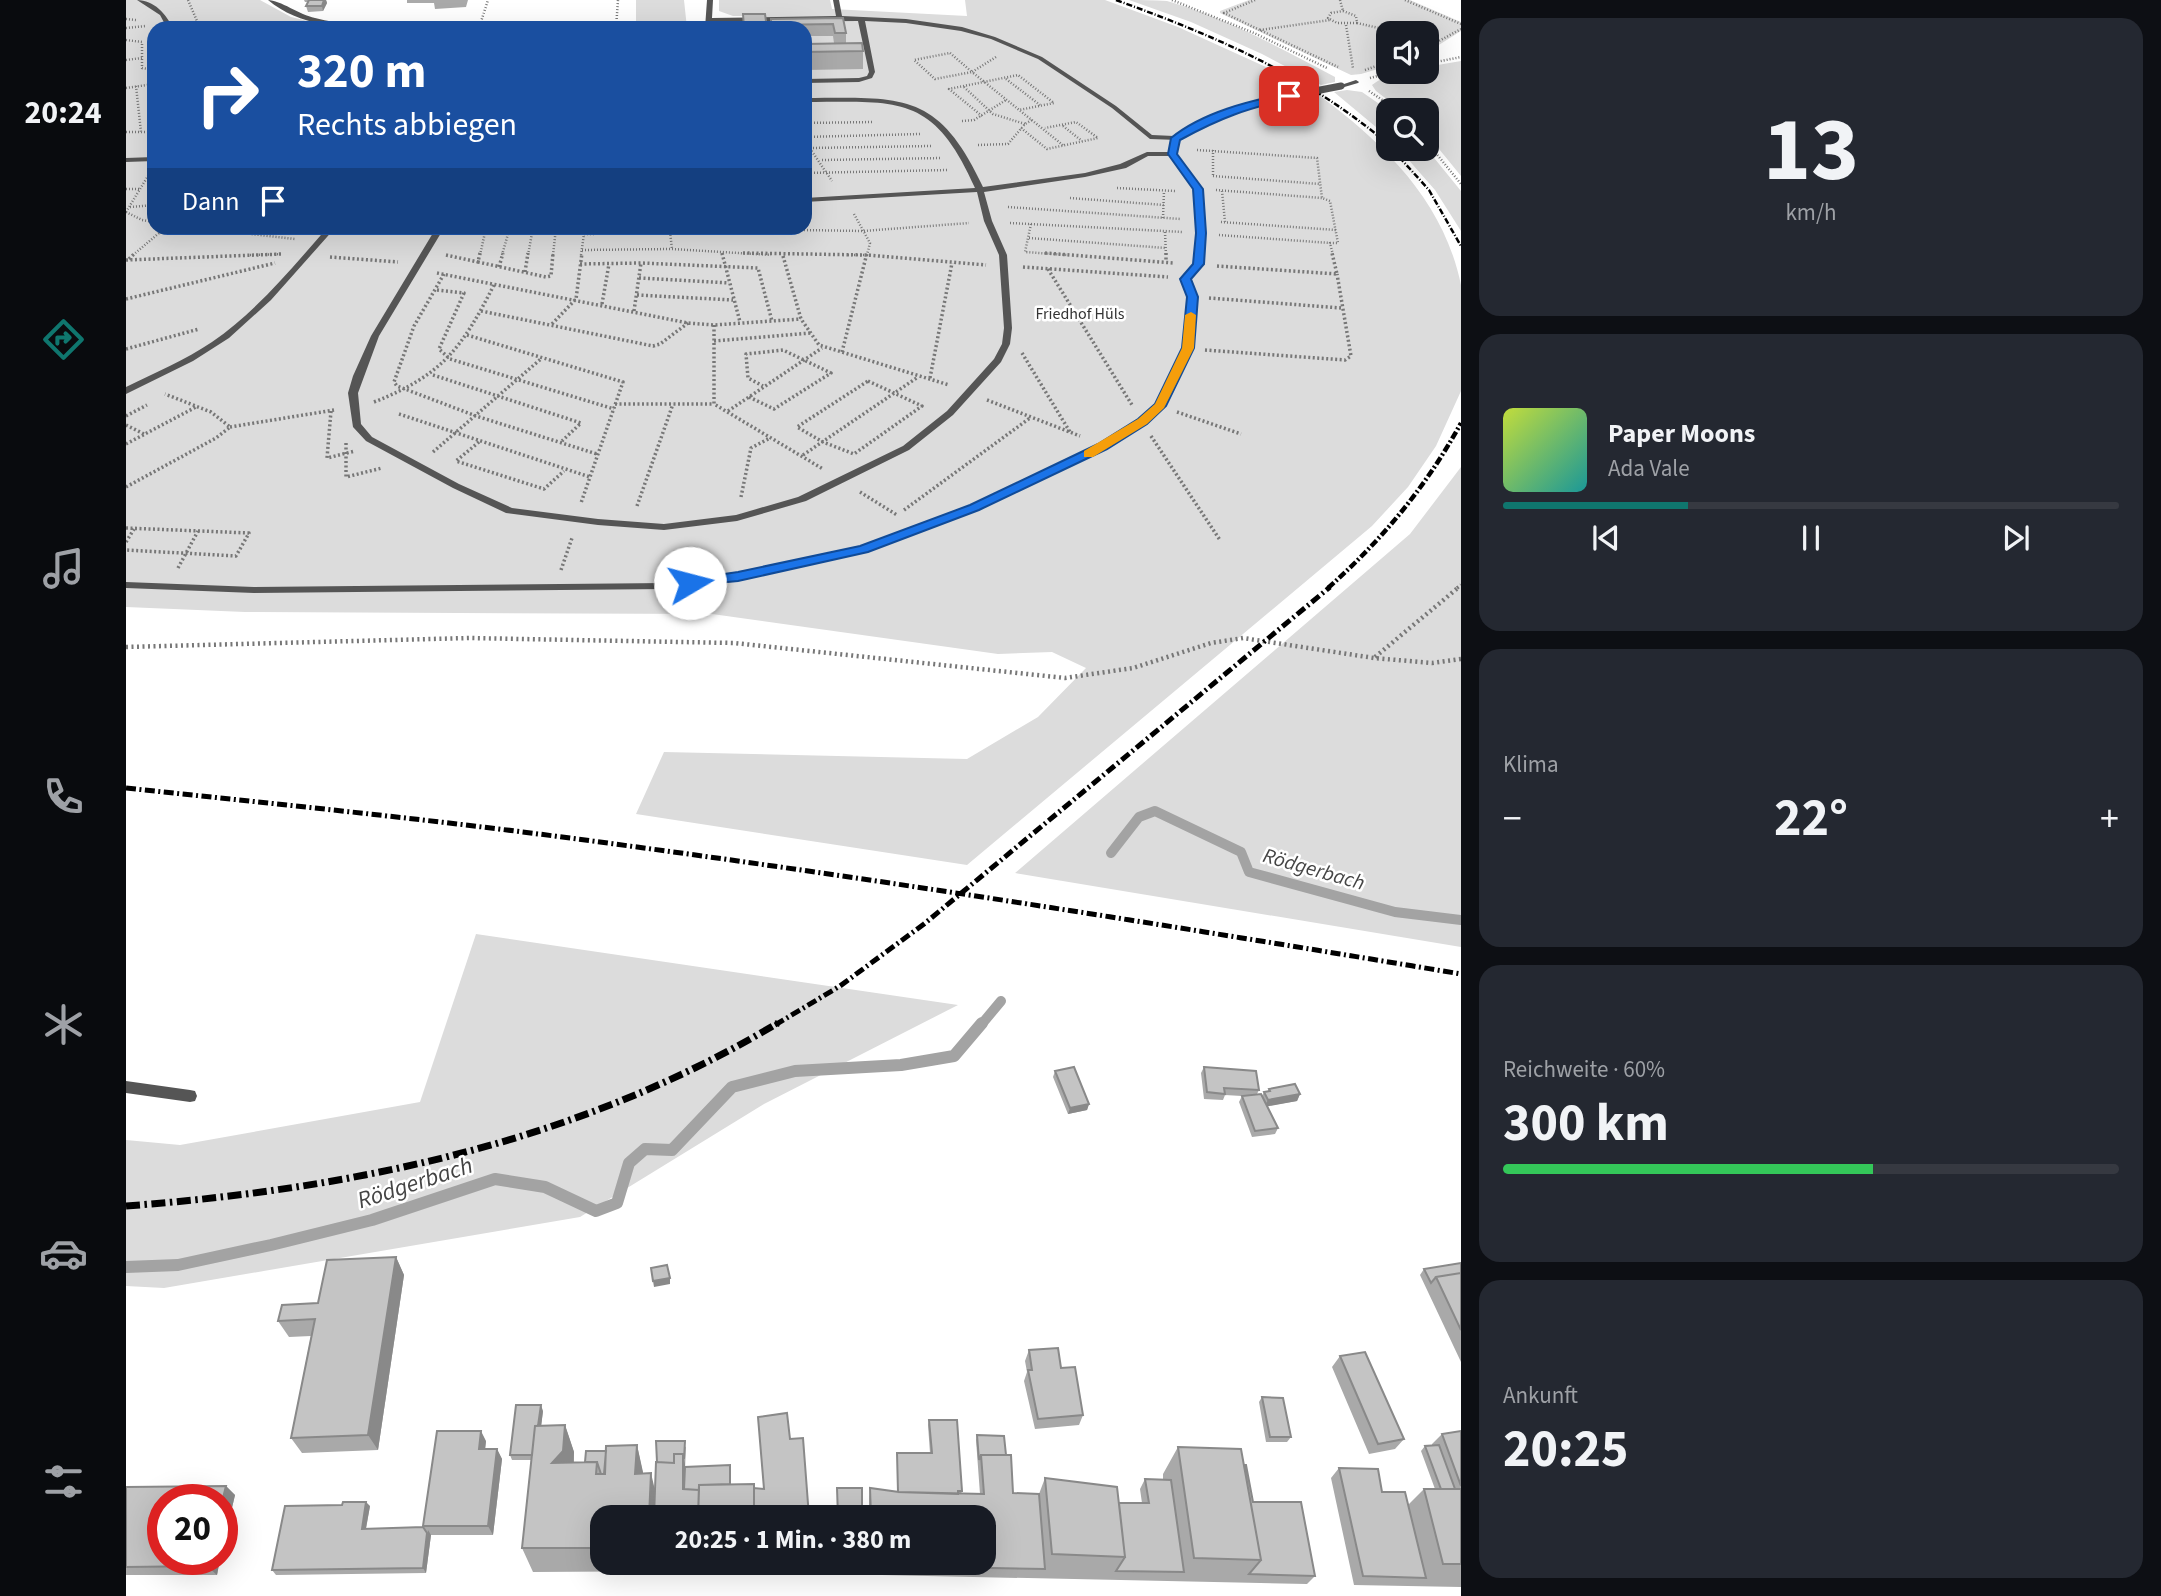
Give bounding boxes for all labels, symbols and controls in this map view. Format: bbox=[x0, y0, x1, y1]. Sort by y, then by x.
map controls bbox=[1376, 21, 1439, 161]
button: sound bbox=[1376, 21, 1439, 84]
text: 320 m bbox=[297, 37, 426, 107]
icon: right bbox=[182, 49, 273, 140]
pin bbox=[1259, 66, 1319, 126]
icon: arrive bbox=[1270, 77, 1308, 115]
text: 13 bbox=[1763, 86, 1859, 215]
text: 20:24 bbox=[24, 90, 102, 136]
button: search bbox=[1376, 98, 1439, 161]
text: Rechts abbiegen bbox=[297, 102, 517, 148]
icon: arrive bbox=[254, 182, 292, 220]
text: Dann bbox=[182, 183, 240, 220]
text: km/h bbox=[1785, 196, 1837, 229]
park label: Friedhof Hüls bbox=[1035, 303, 1125, 325]
icon: directions bbox=[39, 315, 88, 364]
text: Paper Moons bbox=[1608, 415, 1755, 452]
text: Ada Vale bbox=[1608, 452, 1690, 485]
icon: previous bbox=[1587, 519, 1625, 557]
icon: pause bbox=[1792, 519, 1830, 557]
icon: next bbox=[1997, 519, 2035, 557]
icon: music bbox=[39, 544, 88, 593]
position arrow bbox=[653, 546, 727, 620]
text: Klima bbox=[1503, 748, 1559, 781]
icon: phone bbox=[39, 772, 88, 821]
text: 22° bbox=[1774, 782, 1848, 856]
text: − bbox=[1503, 792, 1522, 846]
text: + bbox=[2100, 792, 2119, 846]
water label: Rödgerbach bbox=[1260, 840, 1368, 898]
icon: climate bbox=[39, 1000, 88, 1049]
text: Reichweite · 60% bbox=[1503, 1053, 1665, 1086]
text: 300 km bbox=[1503, 1087, 1669, 1161]
water label: Rödgerbach bbox=[353, 1148, 477, 1218]
icon: car bbox=[39, 1229, 88, 1278]
text: Ankunft bbox=[1503, 1379, 1578, 1412]
text: 20:25 bbox=[1503, 1413, 1628, 1487]
icon: filters bbox=[39, 1457, 88, 1506]
speed limit sign: 20 bbox=[147, 1484, 238, 1575]
text: 20:25 · 1 Min. · 380 m bbox=[675, 1521, 911, 1558]

